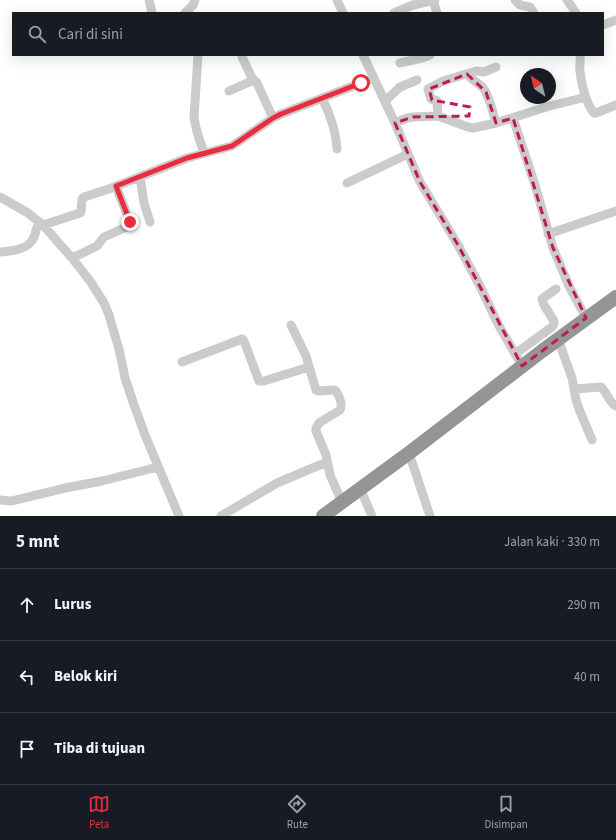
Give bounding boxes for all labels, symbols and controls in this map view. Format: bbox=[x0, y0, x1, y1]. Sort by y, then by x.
search box bbox=[12, 12, 604, 56]
icon: search bbox=[26, 23, 48, 45]
text: Cari di sini bbox=[58, 24, 123, 45]
north arrow bbox=[520, 68, 556, 104]
route start bbox=[352, 74, 370, 92]
route end bbox=[121, 213, 139, 231]
text: 5 mnt bbox=[16, 530, 59, 554]
text: Jalan kaki · 330 m bbox=[504, 533, 600, 551]
icon: ahead bbox=[16, 594, 38, 616]
text: Lurus bbox=[54, 594, 91, 615]
text: 290 m bbox=[567, 596, 600, 614]
icon: left bbox=[16, 666, 38, 688]
text: Belok kiri bbox=[54, 666, 117, 687]
text: 40 m bbox=[574, 668, 600, 686]
icon: arrive bbox=[16, 738, 38, 760]
text: Tiba di tujuan bbox=[54, 738, 145, 759]
tab: Peta bbox=[88, 793, 110, 832]
tab: Rute bbox=[286, 793, 308, 832]
tab: Disimpan bbox=[484, 793, 528, 832]

